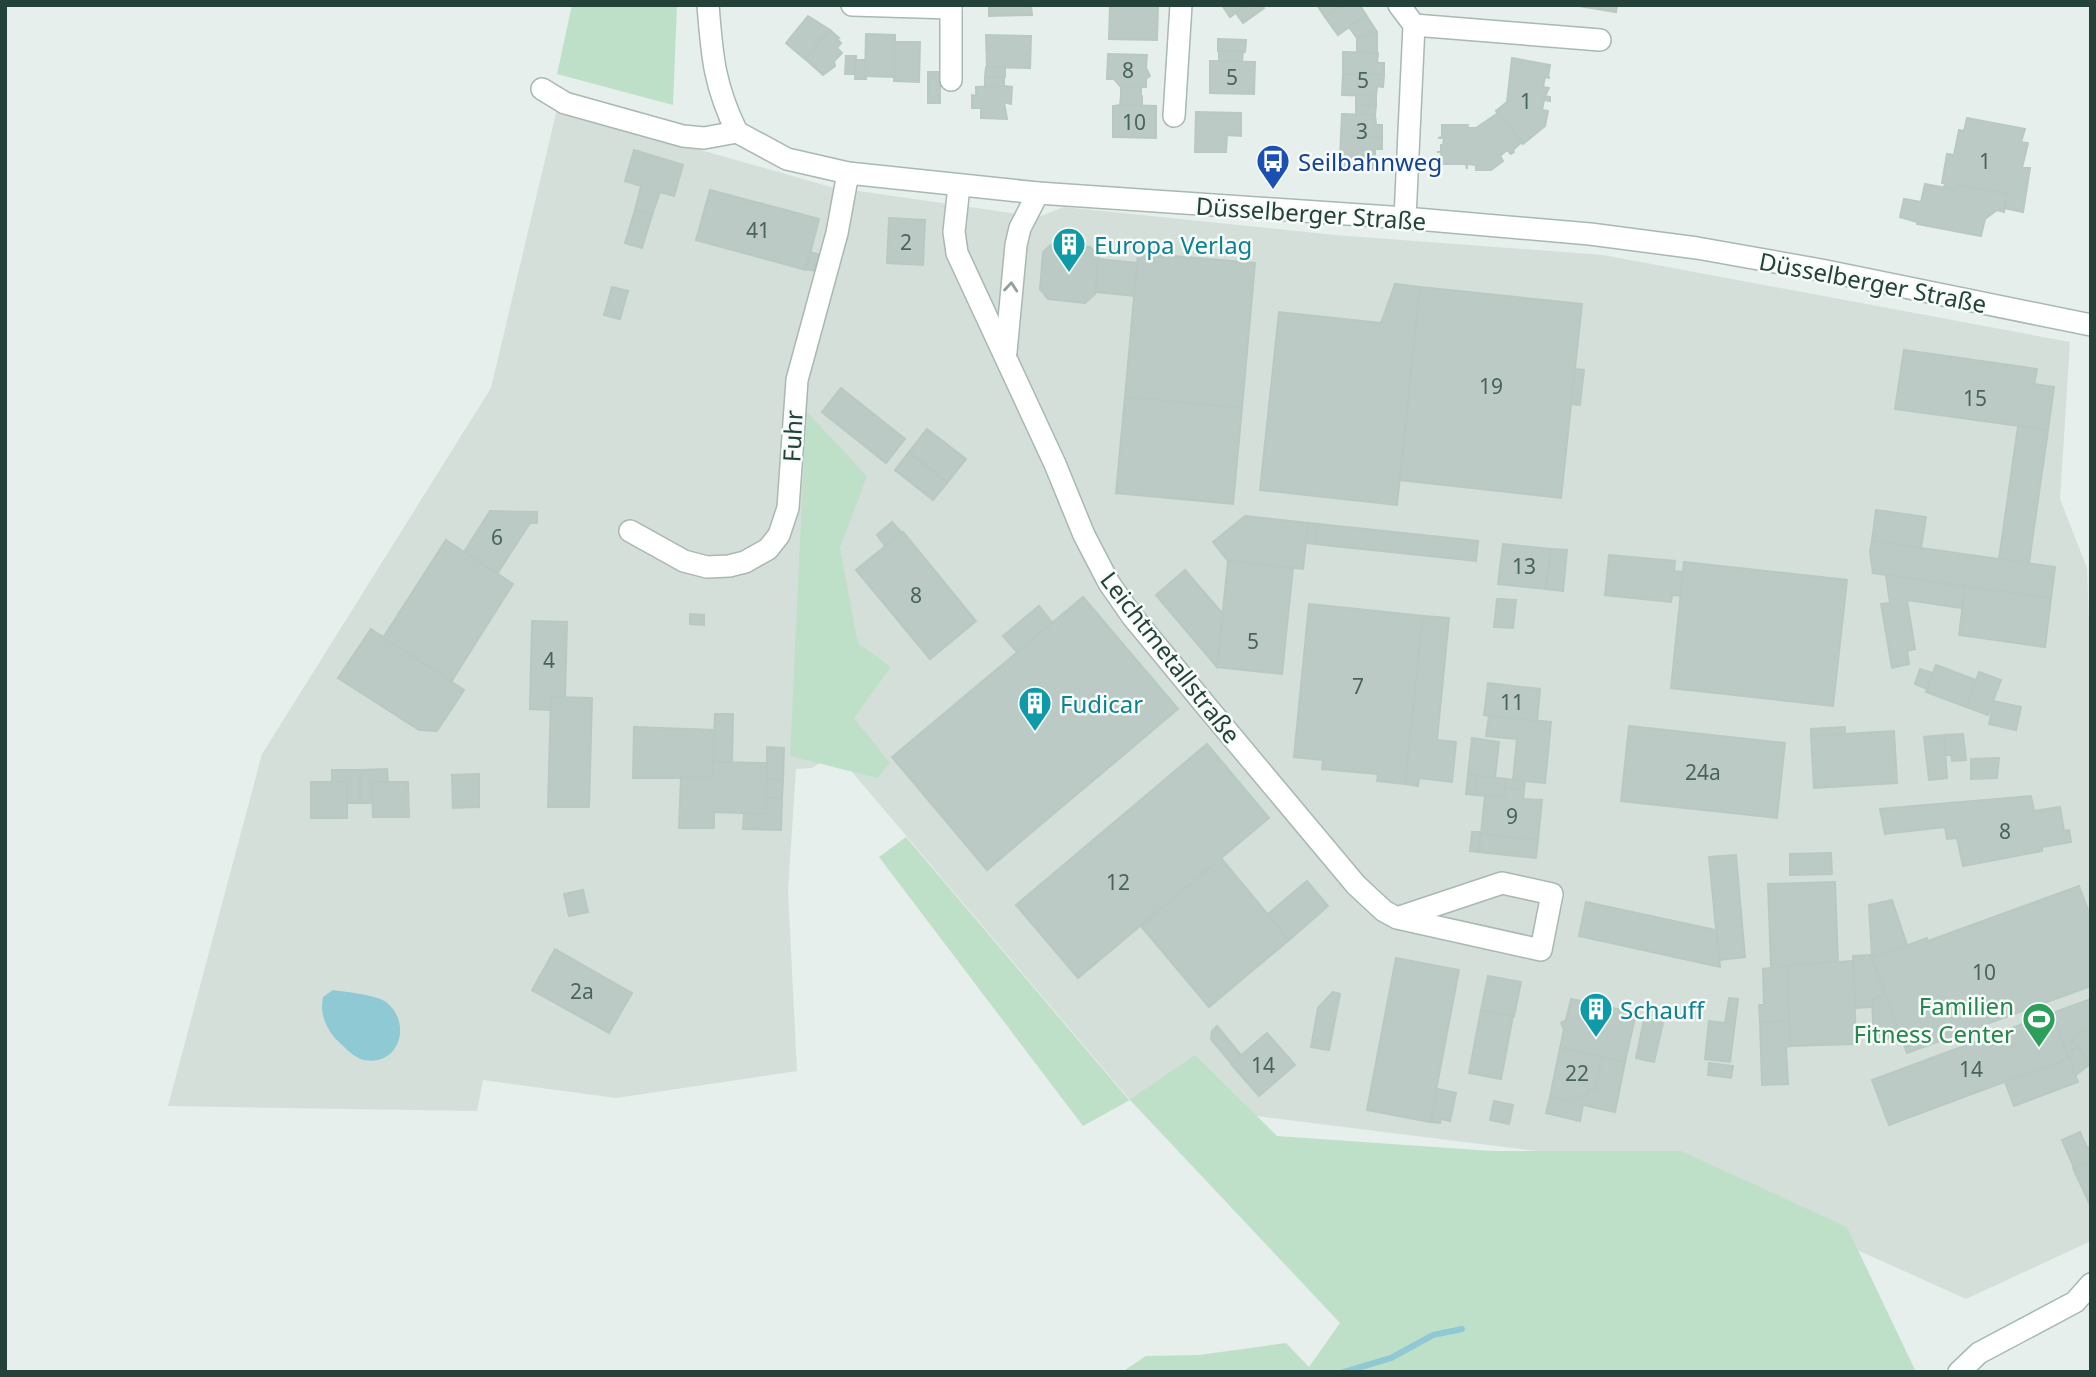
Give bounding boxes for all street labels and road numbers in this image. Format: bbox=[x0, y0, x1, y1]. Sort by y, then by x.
street label: Düsselberger Straße bbox=[1195, 188, 1427, 238]
street label: Düsselberger Straße bbox=[1757, 244, 1989, 320]
street label: Fuhr bbox=[774, 409, 810, 463]
street label: Leichtmetallstraße bbox=[1093, 564, 1249, 750]

